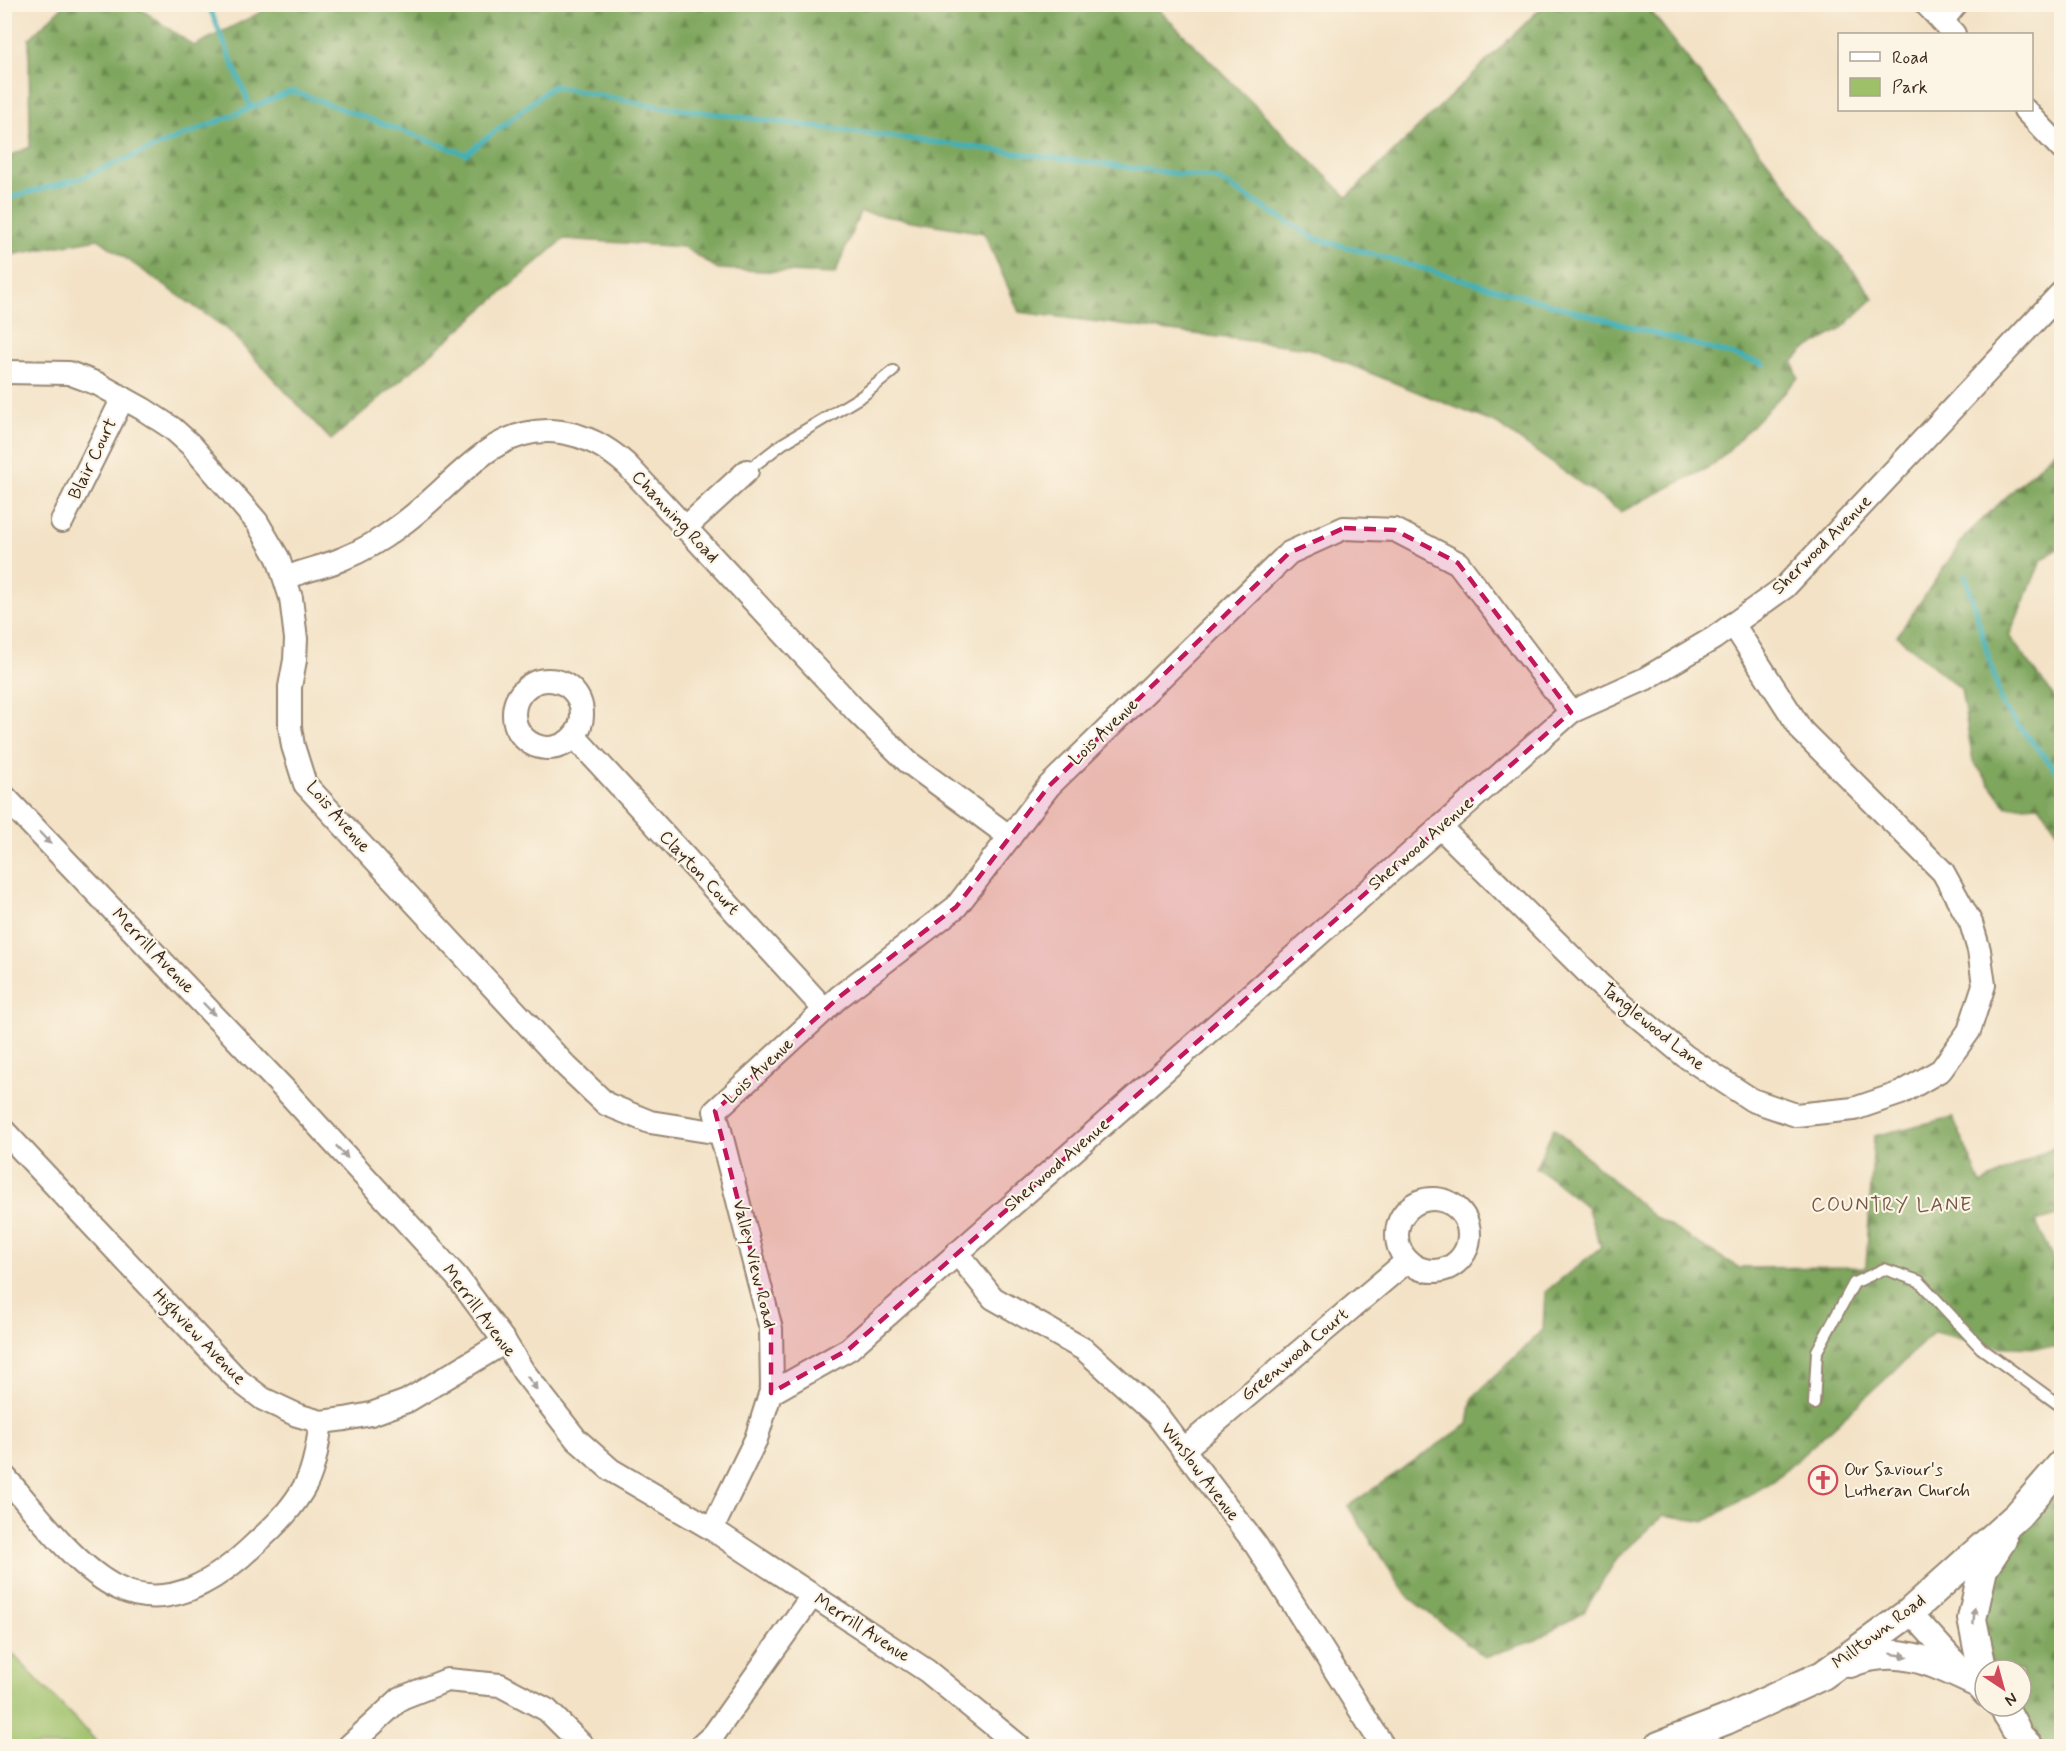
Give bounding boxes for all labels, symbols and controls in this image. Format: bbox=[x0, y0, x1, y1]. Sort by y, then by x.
legend bbox=[1838, 33, 2033, 111]
text: Road bbox=[1892, 46, 1928, 70]
text: Park bbox=[1892, 76, 1928, 100]
street label: Blair Court bbox=[63, 415, 123, 503]
street label: Channing Road bbox=[625, 466, 724, 569]
street label: Sherwood Avenue bbox=[1767, 490, 1877, 600]
street label: Lois Avenue bbox=[1064, 693, 1144, 771]
street label: Lois Avenue bbox=[300, 776, 376, 858]
street label: Sherwood Avenue bbox=[1363, 792, 1479, 896]
street label: Clayton Court bbox=[653, 825, 745, 921]
one-way arrow bbox=[38, 830, 51, 845]
street label: Merrill Avenue bbox=[106, 903, 200, 999]
street label: Tanglewood Lane bbox=[1595, 978, 1710, 1077]
one-way arrow bbox=[201, 1002, 215, 1016]
street label: Lois Avenue bbox=[719, 1032, 799, 1110]
street label: Sherwood Avenue bbox=[999, 1113, 1115, 1217]
one-way arrow bbox=[335, 1144, 349, 1159]
district label: COUNTRY LANE bbox=[1811, 1192, 1973, 1219]
street label: Valley View Road bbox=[726, 1197, 782, 1331]
street label: Merrill Avenue bbox=[436, 1260, 522, 1362]
street label: Highview Avenue bbox=[145, 1284, 251, 1392]
street label: Greenwood Court bbox=[1236, 1303, 1354, 1407]
one-way arrow bbox=[525, 1376, 537, 1391]
street label: Winslow Avenue bbox=[1155, 1418, 1245, 1526]
place label: Our Saviour's Lutheran Church bbox=[1844, 1458, 1970, 1503]
church icon: Our Saviour's Lutheran Church bbox=[1807, 1464, 1839, 1496]
street label: Merrill Avenue bbox=[809, 1588, 915, 1668]
street label: Milltown Road bbox=[1827, 1589, 1931, 1675]
one-way arrow bbox=[1969, 1607, 1979, 1626]
one-way arrow bbox=[1889, 1651, 1908, 1660]
north arrow bbox=[1973, 1658, 2033, 1718]
text: N bbox=[2000, 1687, 2021, 1711]

